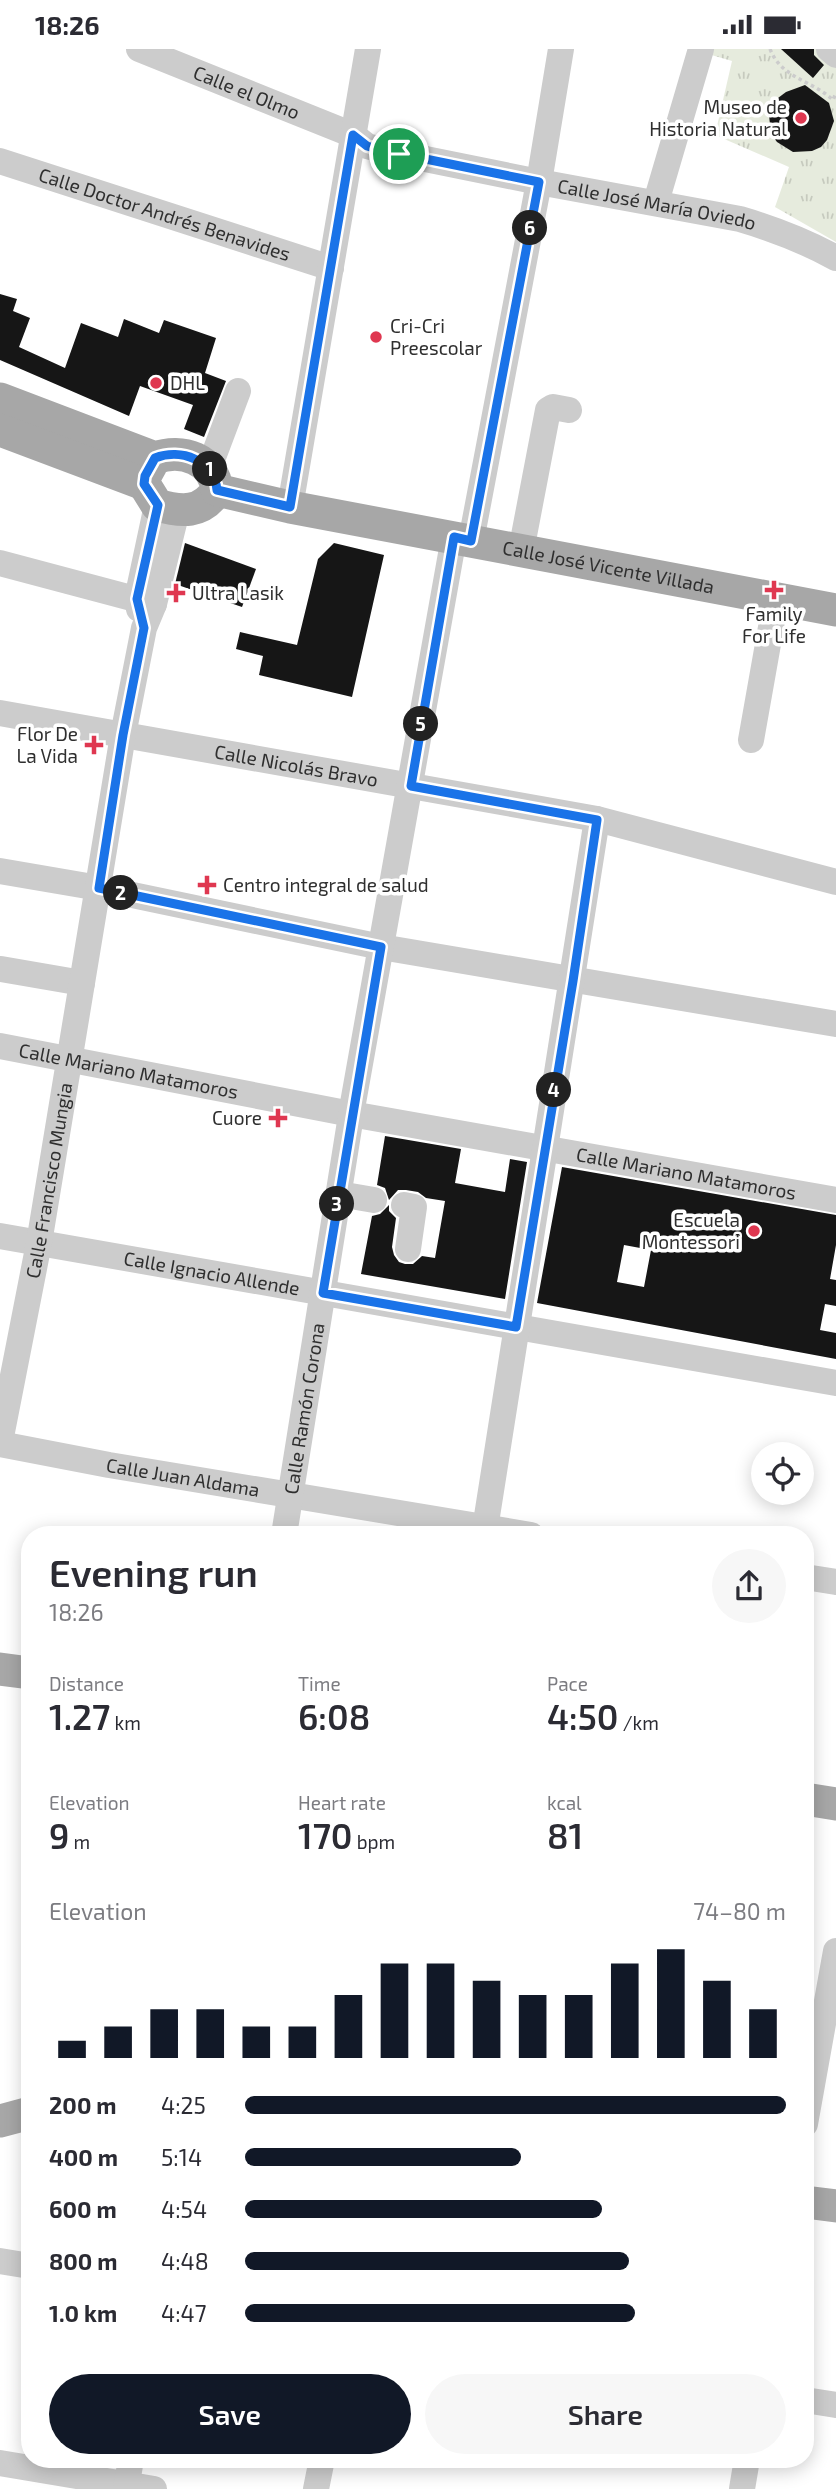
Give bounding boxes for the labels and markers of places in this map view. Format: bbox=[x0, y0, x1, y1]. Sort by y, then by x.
place label: Museo de Historia Natural bbox=[649, 95, 787, 140]
marker: Museo de Historia Natural bbox=[793, 110, 809, 126]
pin bbox=[369, 124, 429, 184]
pin: 6 bbox=[512, 211, 548, 245]
place label: Cri-Cri Preescolar bbox=[390, 314, 483, 359]
marker: Cri-Cri Preescolar bbox=[368, 329, 384, 345]
place label: DHL bbox=[170, 371, 205, 394]
marker: DHL bbox=[148, 375, 164, 391]
pin: 1 bbox=[192, 451, 228, 487]
marker: Family For Life bbox=[764, 580, 784, 600]
place label: Ultra Lasik bbox=[192, 581, 284, 604]
marker: Ultra Lasik bbox=[166, 583, 186, 603]
place label: Family For Life bbox=[742, 602, 806, 647]
pin: 5 bbox=[404, 707, 438, 741]
place label: Flor De La Vida bbox=[16, 722, 78, 767]
marker: Flor De La Vida bbox=[84, 735, 104, 755]
place label: Centro integral de salud bbox=[223, 873, 429, 896]
pin: 2 bbox=[104, 875, 138, 911]
marker: Centro integral de salud bbox=[197, 875, 217, 895]
pin: 4 bbox=[536, 1073, 572, 1107]
place label: Cuore bbox=[212, 1106, 262, 1129]
marker: Cuore bbox=[268, 1108, 288, 1128]
pin: 3 bbox=[320, 1187, 354, 1221]
place label: Escuela Montessori bbox=[642, 1208, 740, 1253]
marker: Escuela Montessori bbox=[746, 1223, 762, 1239]

